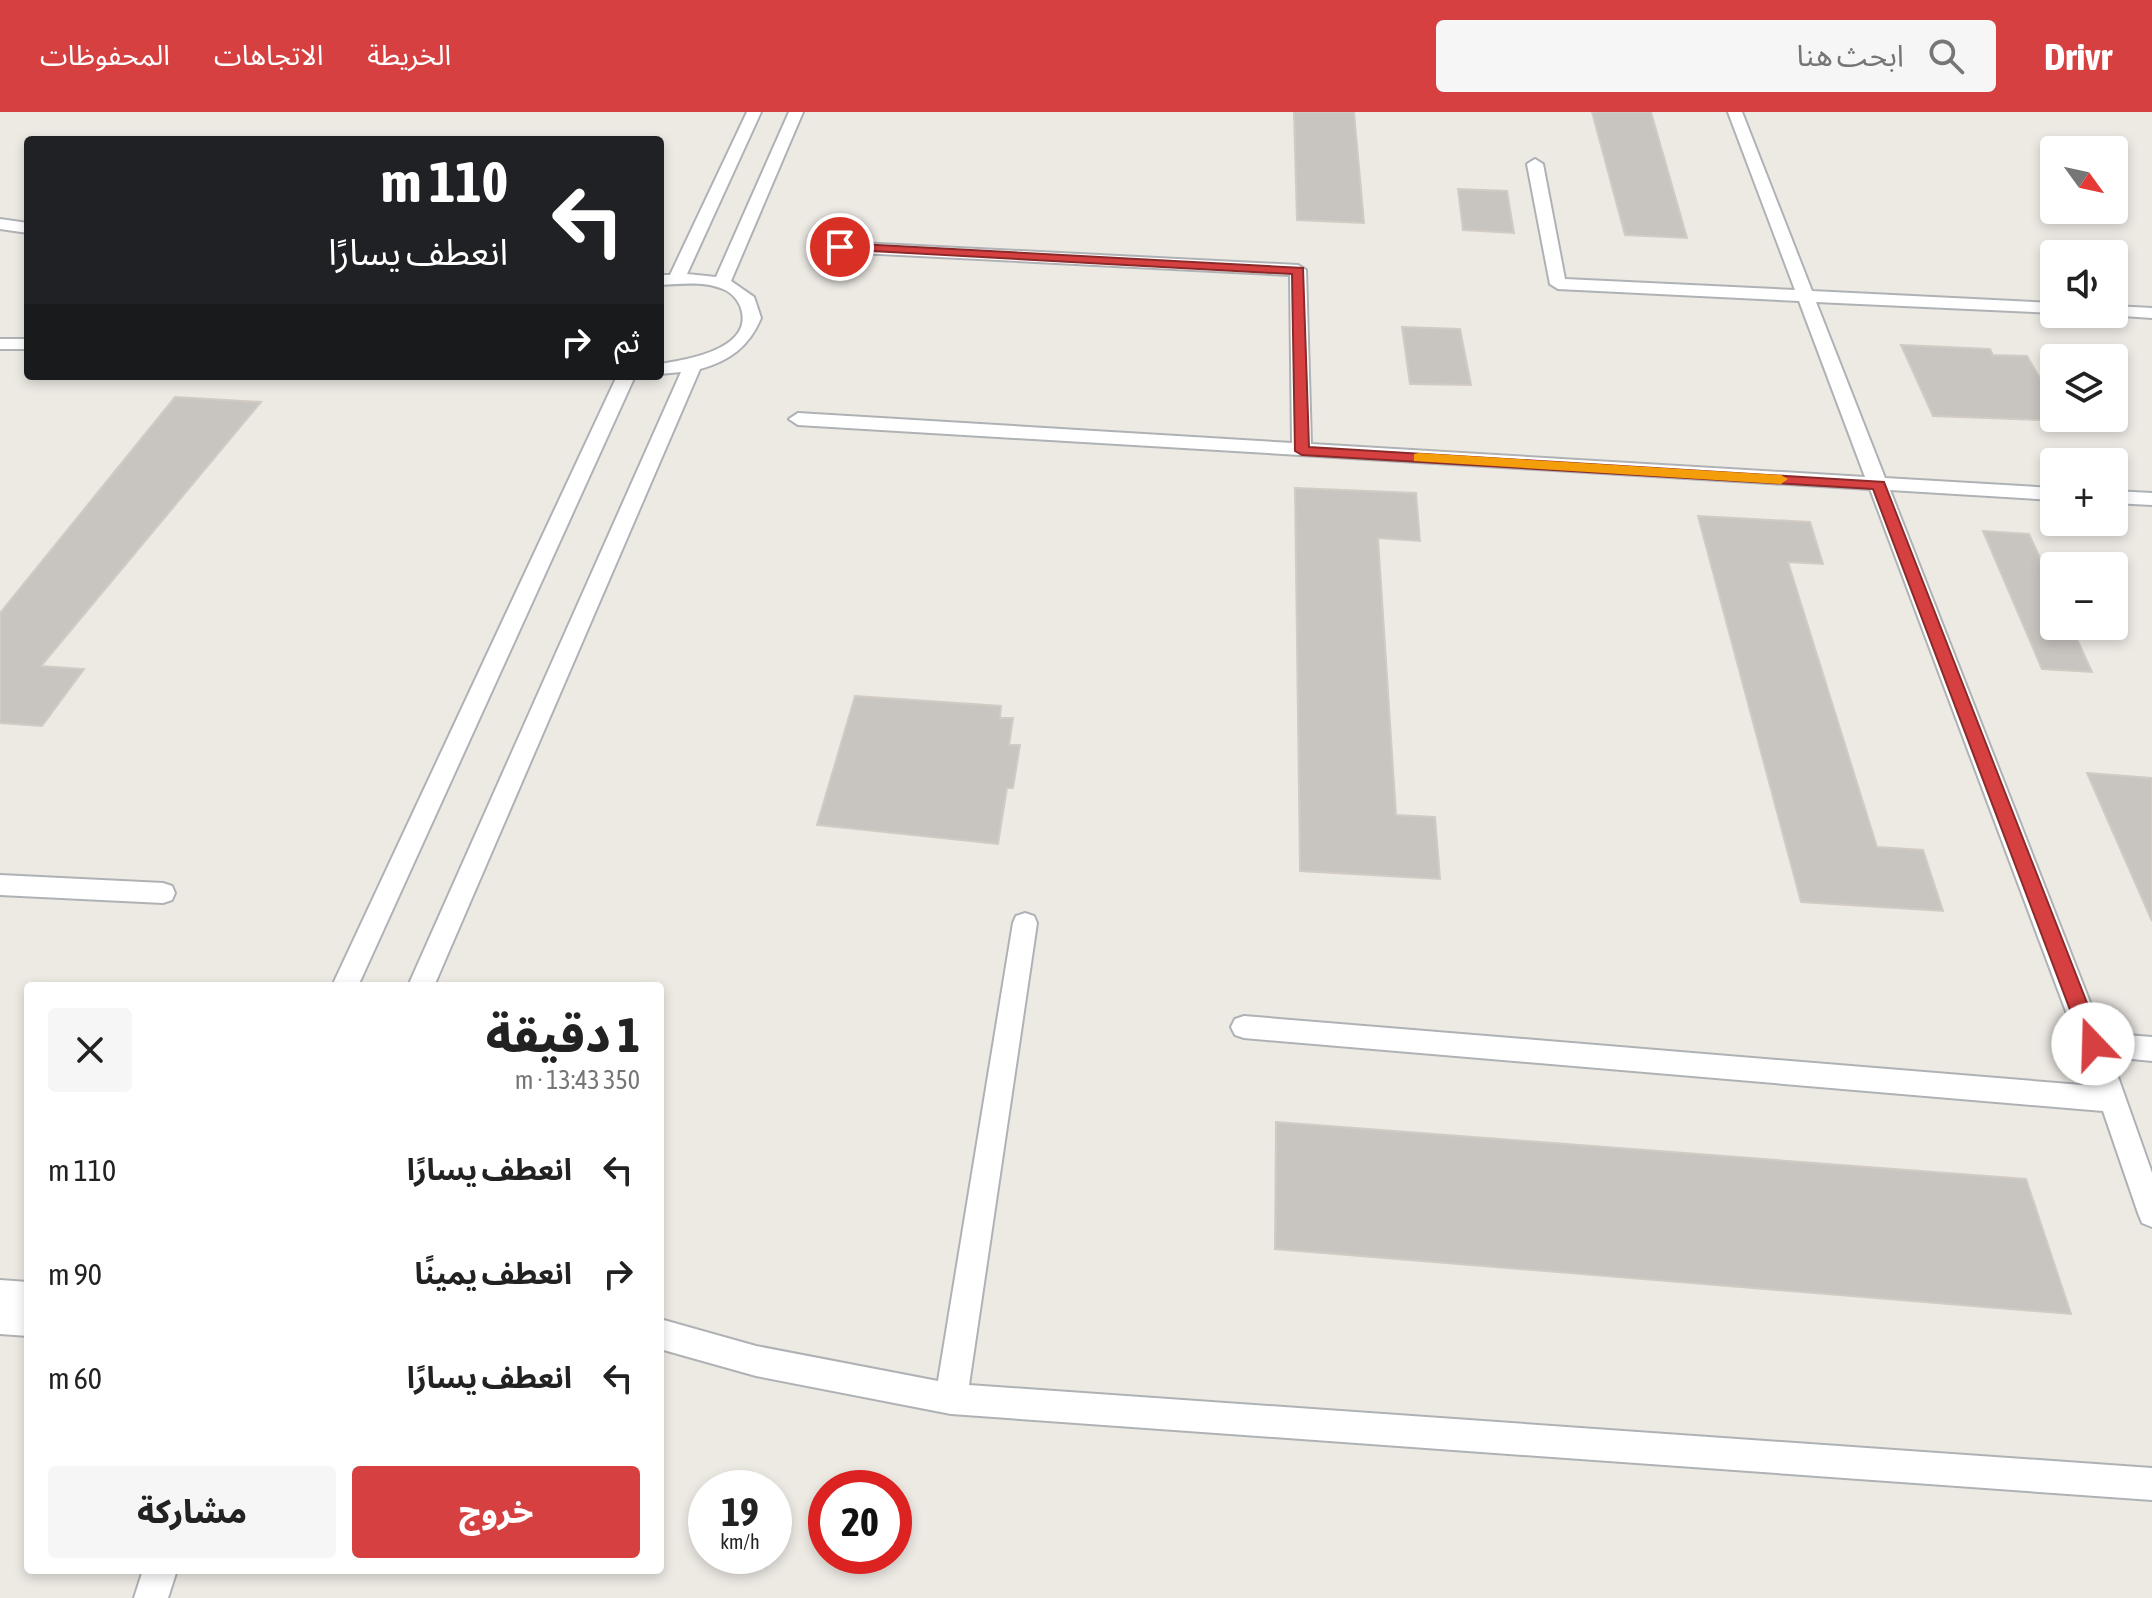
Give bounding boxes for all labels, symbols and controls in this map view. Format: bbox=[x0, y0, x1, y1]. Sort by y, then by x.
search box bbox=[1436, 20, 1996, 92]
icon: search bbox=[1924, 34, 1968, 78]
text: Drivr bbox=[2044, 35, 2112, 78]
text: ابحث هنا bbox=[1796, 38, 1904, 72]
text: المحفوظات bbox=[40, 39, 170, 71]
text: الاتجاهات bbox=[214, 39, 323, 71]
text: الخريطة bbox=[367, 39, 451, 71]
north arrow bbox=[2040, 136, 2128, 224]
map controls bbox=[2040, 136, 2128, 640]
text: 110 m bbox=[381, 150, 508, 214]
icon: left bbox=[536, 168, 640, 272]
pin bbox=[806, 213, 874, 281]
icon: arrive bbox=[818, 225, 862, 269]
text: انعطف يسارًا bbox=[328, 231, 508, 273]
button: sound bbox=[2040, 240, 2128, 328]
icon: right bbox=[554, 320, 598, 364]
text: ثم bbox=[614, 324, 640, 358]
button: layers bbox=[2040, 344, 2128, 432]
button: + bbox=[2040, 448, 2128, 536]
button: − bbox=[2040, 552, 2128, 640]
position arrow bbox=[2051, 1002, 2135, 1086]
text: 1 دقيقة bbox=[486, 1007, 640, 1062]
button: close bbox=[48, 1008, 132, 1092]
text: 350 m · 13:43 bbox=[515, 1065, 640, 1095]
icon: left bbox=[596, 1148, 640, 1192]
text: انعطف يسارًا bbox=[407, 1152, 572, 1186]
text: 110 m bbox=[48, 1153, 116, 1187]
icon: right bbox=[596, 1252, 640, 1296]
text: انعطف يمينًا bbox=[415, 1256, 572, 1290]
text: 90 m bbox=[48, 1257, 102, 1291]
icon: left bbox=[596, 1356, 640, 1400]
text: انعطف يسارًا bbox=[407, 1360, 572, 1394]
text: 60 m bbox=[48, 1361, 102, 1395]
button: مشاركة bbox=[48, 1466, 336, 1558]
button: خروج bbox=[352, 1466, 640, 1558]
speed limit sign: 20 bbox=[808, 1470, 912, 1574]
text: 19 bbox=[721, 1489, 759, 1534]
text: km/h bbox=[720, 1530, 760, 1553]

